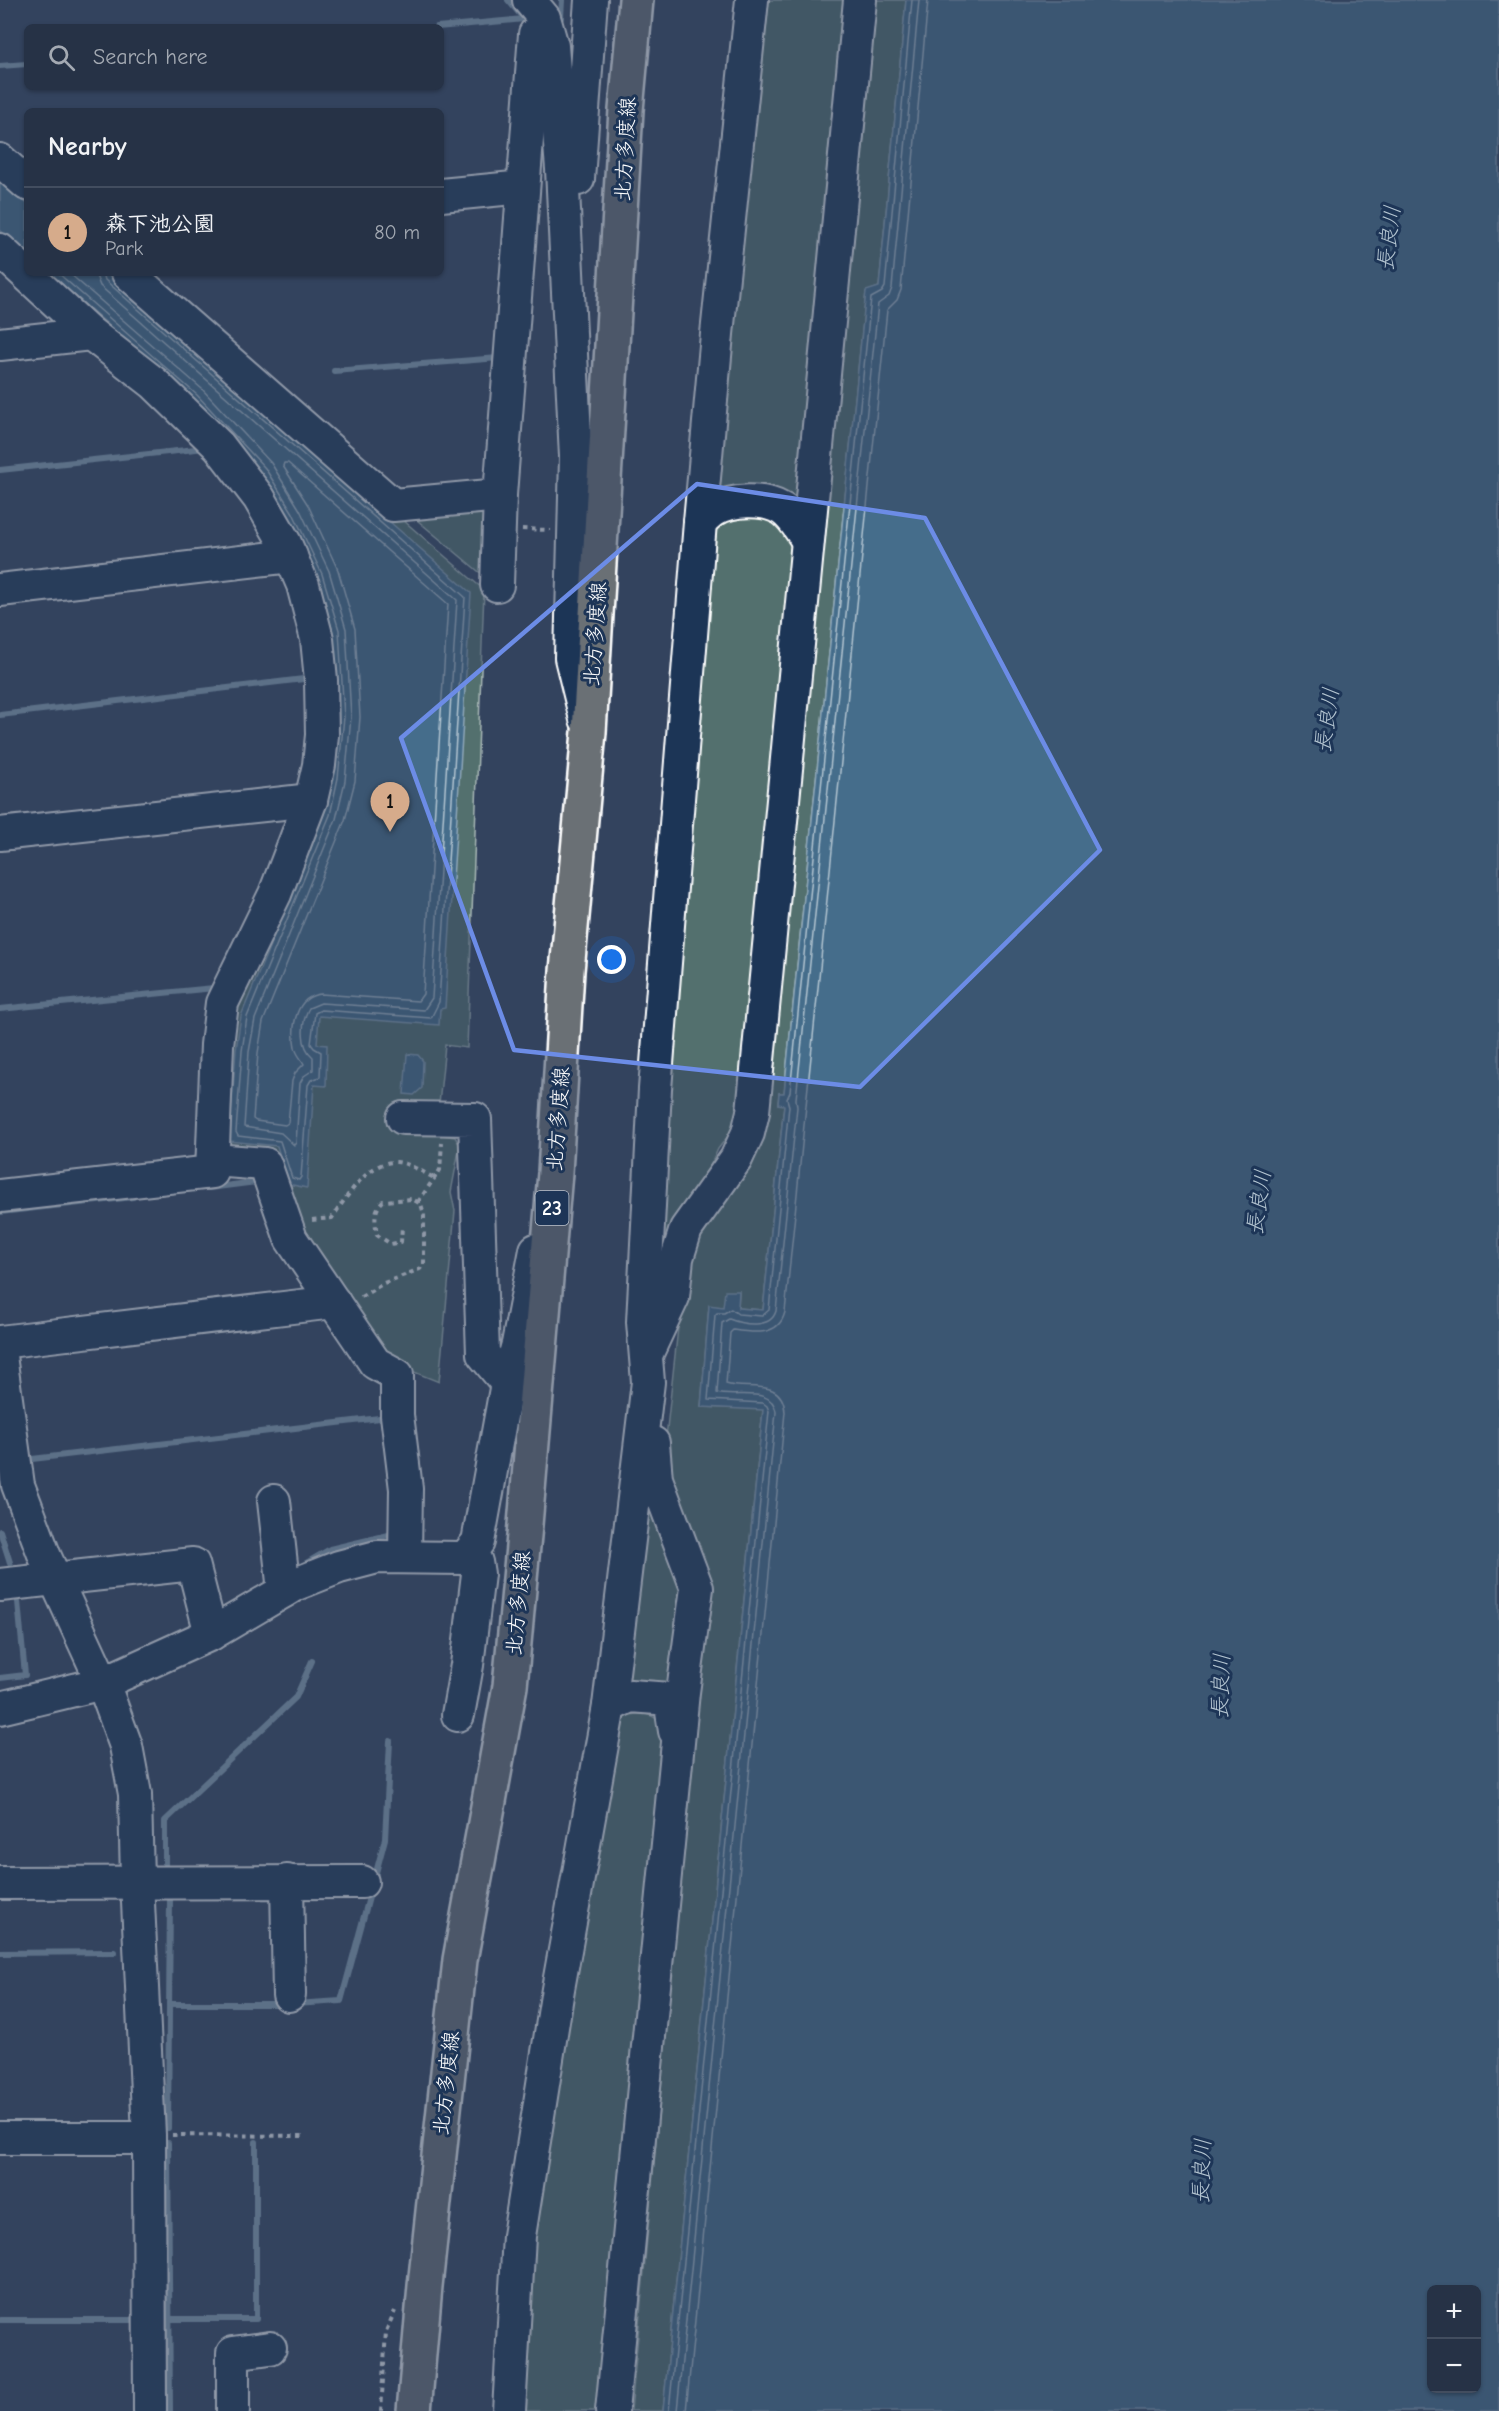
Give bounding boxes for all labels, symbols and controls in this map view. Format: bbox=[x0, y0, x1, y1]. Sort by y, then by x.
search box bbox=[24, 24, 444, 90]
icon: search bbox=[45, 41, 78, 74]
text: Search here bbox=[93, 44, 208, 70]
street label: 北方多度線 bbox=[610, 96, 640, 202]
text: Nearby bbox=[48, 132, 127, 162]
water label: 長良川 bbox=[1372, 204, 1406, 272]
text: 森下池公園 bbox=[105, 211, 215, 237]
text: 1 bbox=[64, 221, 71, 244]
text: 80 m bbox=[374, 221, 420, 244]
text: Park bbox=[105, 237, 143, 260]
street label: 北方多度線 bbox=[579, 581, 611, 687]
water label: 長良川 bbox=[1310, 686, 1344, 755]
pin: 1 bbox=[370, 782, 410, 832]
your location bbox=[597, 945, 626, 974]
street label: 北方多度線 bbox=[542, 1066, 574, 1172]
water label: 長良川 bbox=[1242, 1168, 1276, 1237]
road number: 23 bbox=[536, 1191, 568, 1225]
street label: 北方多度線 bbox=[501, 1550, 535, 1656]
water label: 長良川 bbox=[1207, 1653, 1235, 1719]
street label: 北方多度線 bbox=[429, 2030, 463, 2136]
water label: 長良川 bbox=[1188, 2138, 1216, 2204]
map controls bbox=[1427, 2285, 1481, 2393]
button: + bbox=[1427, 2285, 1481, 2339]
button: − bbox=[1427, 2339, 1481, 2393]

